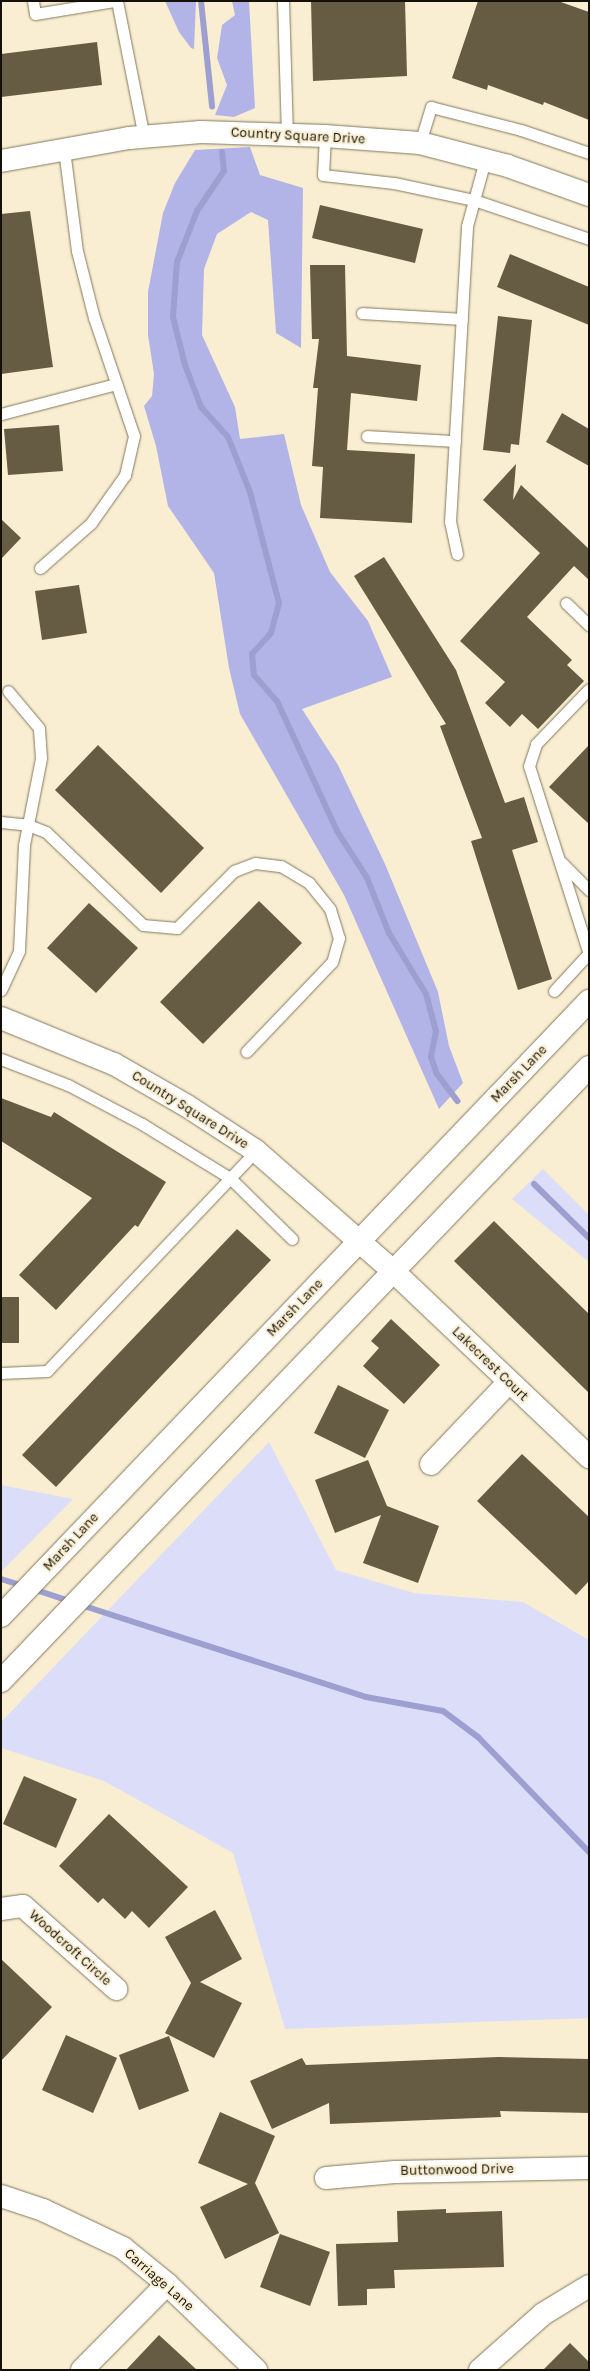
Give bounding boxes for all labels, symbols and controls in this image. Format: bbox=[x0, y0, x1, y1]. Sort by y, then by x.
street label: Country Square Drive bbox=[230, 124, 366, 148]
street label: Marsh Lane bbox=[487, 1042, 551, 1106]
street label: Country Square Drive bbox=[129, 1067, 251, 1153]
street label: Marsh Lane bbox=[263, 1276, 327, 1340]
street label: Lakecrest Court bbox=[448, 1323, 532, 1405]
street label: Marsh Lane bbox=[40, 1509, 102, 1575]
street label: Woodcroft Circle bbox=[25, 1907, 115, 1989]
street label: Buttonwood Drive bbox=[400, 2161, 514, 2179]
street label: Carriage Lane bbox=[121, 2245, 197, 2315]

